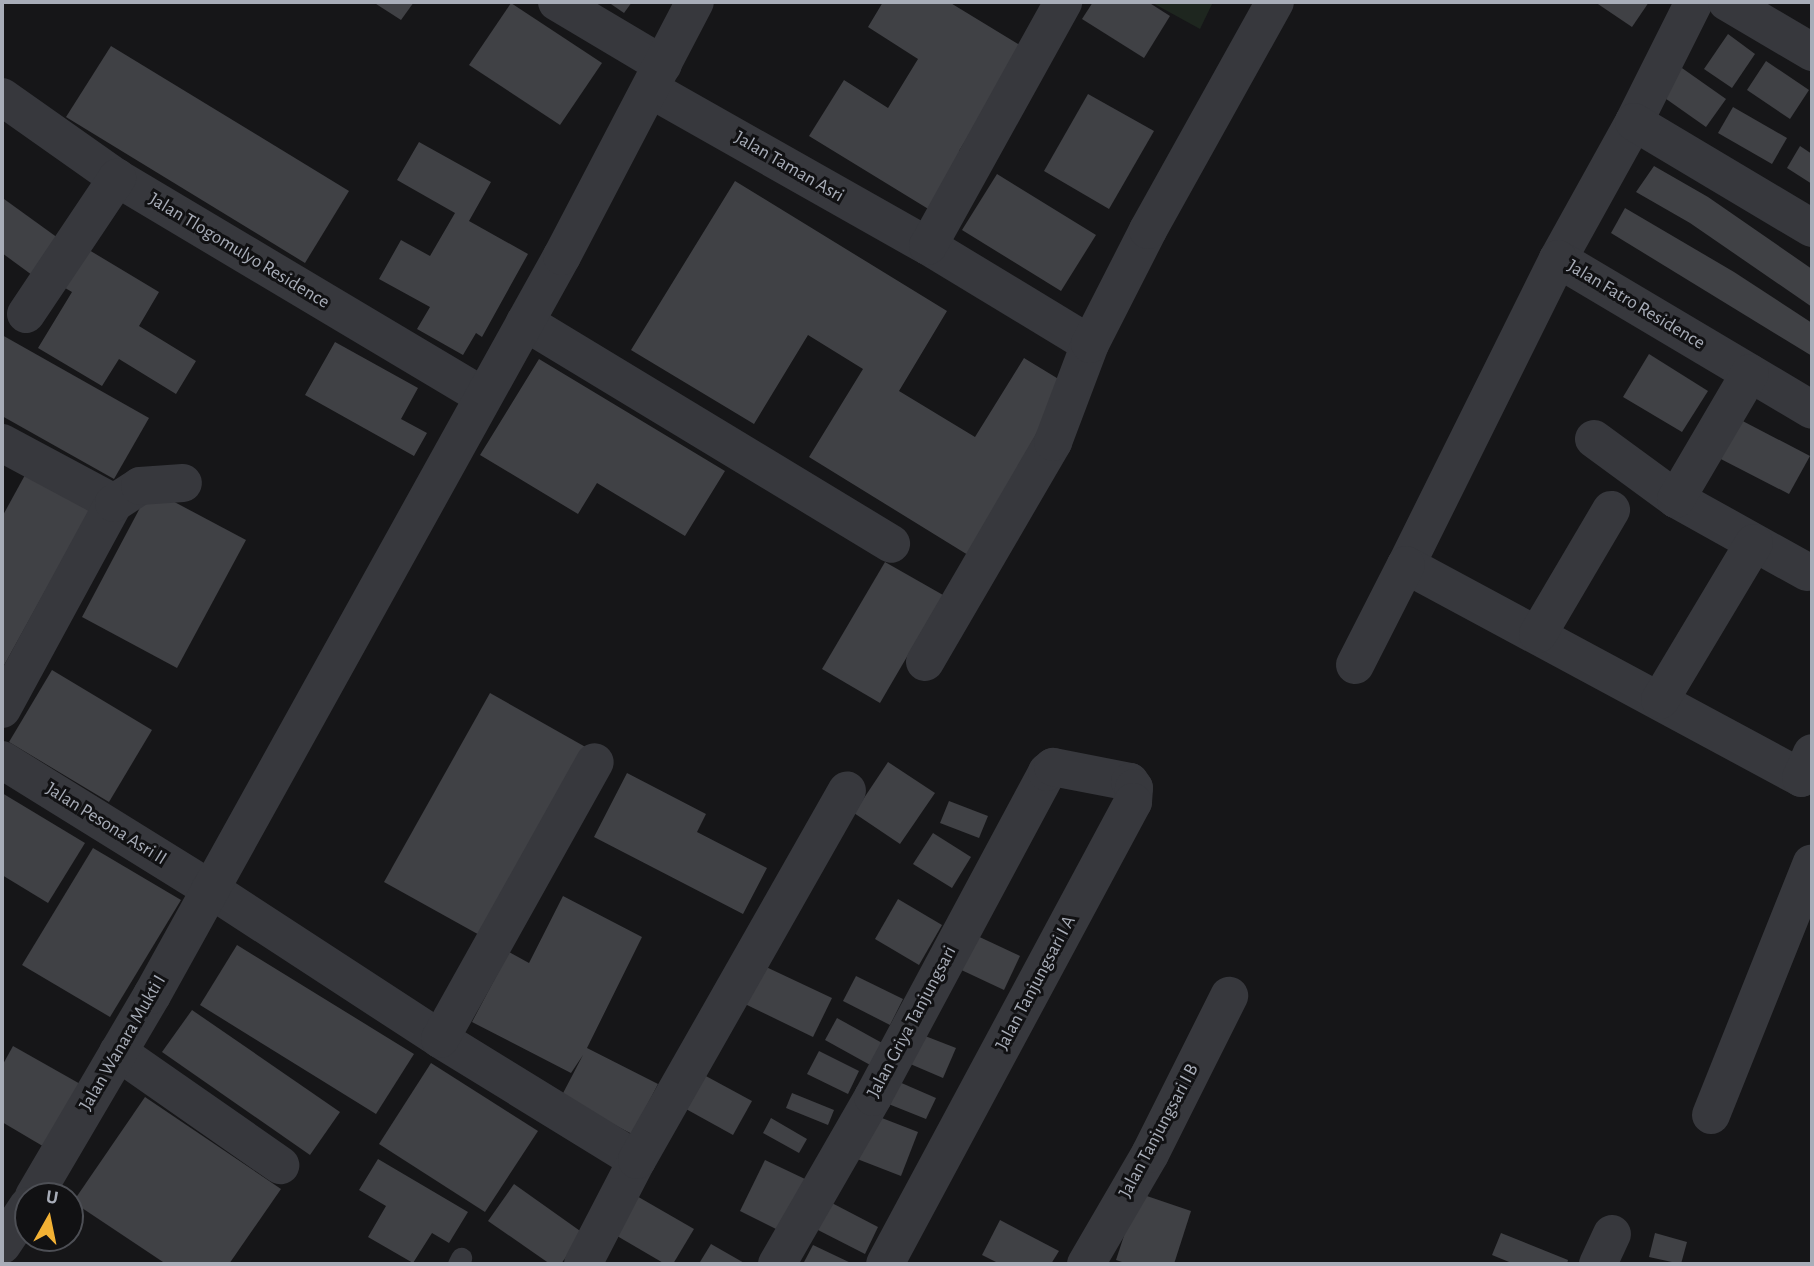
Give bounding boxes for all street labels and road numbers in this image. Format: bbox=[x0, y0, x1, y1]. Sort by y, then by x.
street label: Jalan Taman Asri bbox=[730, 126, 848, 208]
street label: Jalan Tlogomulyo Residence bbox=[145, 188, 333, 314]
street label: Jalan Fatro Residence bbox=[1563, 255, 1709, 355]
street label: Jalan Pesona Asri II bbox=[41, 778, 171, 870]
street label: Jalan Tanjungsari I A bbox=[991, 912, 1081, 1054]
street label: Jalan Griya Tanjungsari bbox=[862, 942, 962, 1102]
street label: Jalan Wanara Mukti I bbox=[75, 971, 171, 1115]
street label: Jalan Tanjungsari I B bbox=[1114, 1060, 1204, 1202]

